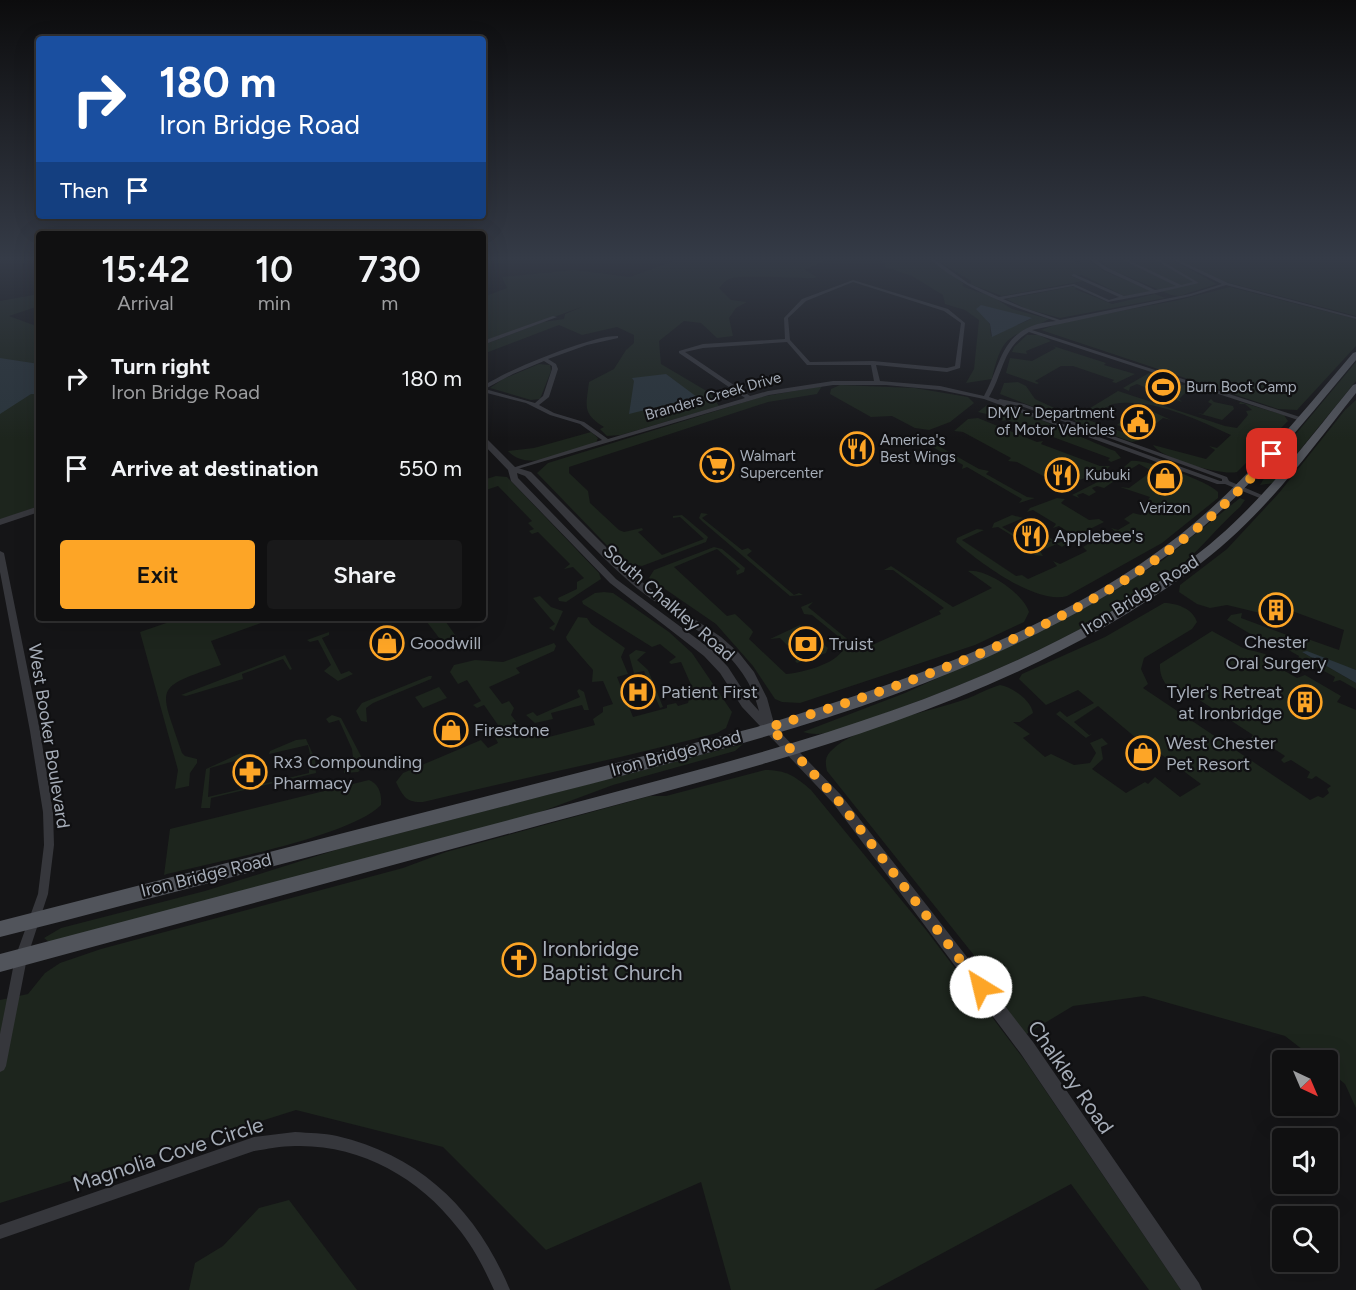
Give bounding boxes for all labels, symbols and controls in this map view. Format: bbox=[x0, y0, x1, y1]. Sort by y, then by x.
text: 180 m bbox=[159, 57, 276, 108]
icon: right bbox=[60, 60, 138, 138]
text: Iron Bridge Road bbox=[159, 108, 360, 141]
icon: arrive bbox=[121, 174, 154, 207]
text: Then bbox=[60, 177, 109, 204]
text: 15:42 bbox=[101, 248, 190, 291]
text: 10 bbox=[255, 248, 293, 291]
text: 730 bbox=[358, 248, 421, 291]
text: Arrival bbox=[117, 291, 174, 315]
text: min bbox=[258, 291, 291, 315]
text: m bbox=[381, 291, 398, 315]
text: Turn right bbox=[111, 353, 210, 380]
icon: right bbox=[60, 362, 93, 395]
text: 180 m bbox=[401, 365, 462, 392]
street label: Branders Creek Drive bbox=[643, 368, 783, 424]
sports icon: Burn Boot Camp bbox=[1145, 369, 1181, 405]
place label: Burn Boot Camp bbox=[1186, 378, 1297, 396]
text: Iron Bridge Road bbox=[111, 380, 260, 404]
place label: DMV - Department of Motor Vehicles bbox=[987, 404, 1115, 439]
public building icon: DMV - Department of Motor Vehicles bbox=[1120, 404, 1156, 440]
pin bbox=[1246, 428, 1297, 479]
restaurant icon: America's Best Wings bbox=[839, 431, 875, 467]
place label: America's Best Wings bbox=[880, 431, 956, 466]
icon: arrive bbox=[1255, 437, 1288, 470]
supermarket icon: Walmart Supercenter bbox=[699, 447, 735, 483]
place label: Walmart Supercenter bbox=[740, 447, 823, 482]
icon: arrive bbox=[60, 452, 93, 485]
text: Arrive at destination bbox=[111, 455, 319, 482]
text: 550 m bbox=[398, 455, 462, 482]
restaurant icon: Kubuki bbox=[1044, 457, 1080, 493]
shop icon: Verizon bbox=[1147, 460, 1183, 496]
place label: Kubuki bbox=[1085, 466, 1130, 484]
place label: Verizon bbox=[1140, 499, 1190, 517]
restaurant icon: Applebee's bbox=[1013, 518, 1049, 554]
place label: Applebee's bbox=[1054, 525, 1143, 547]
button: Exit bbox=[60, 540, 255, 609]
button: Share bbox=[267, 540, 462, 609]
street label: South Chalkley Road bbox=[599, 540, 739, 666]
street label: Iron Bridge Road bbox=[1077, 550, 1203, 640]
building icon: Chester Oral Surgery bbox=[1258, 592, 1294, 628]
shop icon: Goodwill bbox=[369, 625, 405, 661]
bank icon: Truist bbox=[788, 626, 824, 662]
place label: Chester Oral Surgery bbox=[1226, 631, 1327, 674]
place label: Goodwill bbox=[410, 632, 481, 654]
place label: Truist bbox=[829, 633, 874, 655]
street label: West Booker Boulevard bbox=[24, 642, 74, 830]
hospital icon: Patient First bbox=[620, 674, 656, 710]
place label: Patient First bbox=[661, 681, 758, 703]
place label: Tyler's Retreat at Ironbridge bbox=[1167, 681, 1282, 724]
building icon: Tyler's Retreat at Ironbridge bbox=[1287, 684, 1323, 720]
shop icon: Firestone bbox=[433, 712, 469, 748]
place label: Firestone bbox=[474, 719, 549, 741]
street label: Iron Bridge Road bbox=[608, 725, 744, 781]
place label: West Chester Pet Resort bbox=[1166, 732, 1276, 775]
shop icon: West Chester Pet Resort bbox=[1125, 735, 1161, 771]
place label: Rx3 Compounding Pharmacy bbox=[273, 751, 422, 794]
pharmacy icon: Rx3 Compounding Pharmacy bbox=[232, 754, 268, 790]
street label: Iron Bridge Road bbox=[138, 848, 274, 902]
place label: Ironbridge Baptist Church bbox=[542, 936, 682, 985]
church icon: Ironbridge Baptist Church bbox=[501, 942, 537, 978]
position arrow bbox=[949, 955, 1013, 1019]
street label: Chalkley Road bbox=[1023, 1015, 1119, 1139]
north arrow bbox=[1272, 1050, 1338, 1116]
map controls bbox=[1272, 1050, 1338, 1272]
street label: Magnolia Cove Circle bbox=[69, 1111, 267, 1197]
button: sound bbox=[1272, 1128, 1338, 1194]
button: search bbox=[1272, 1206, 1338, 1272]

